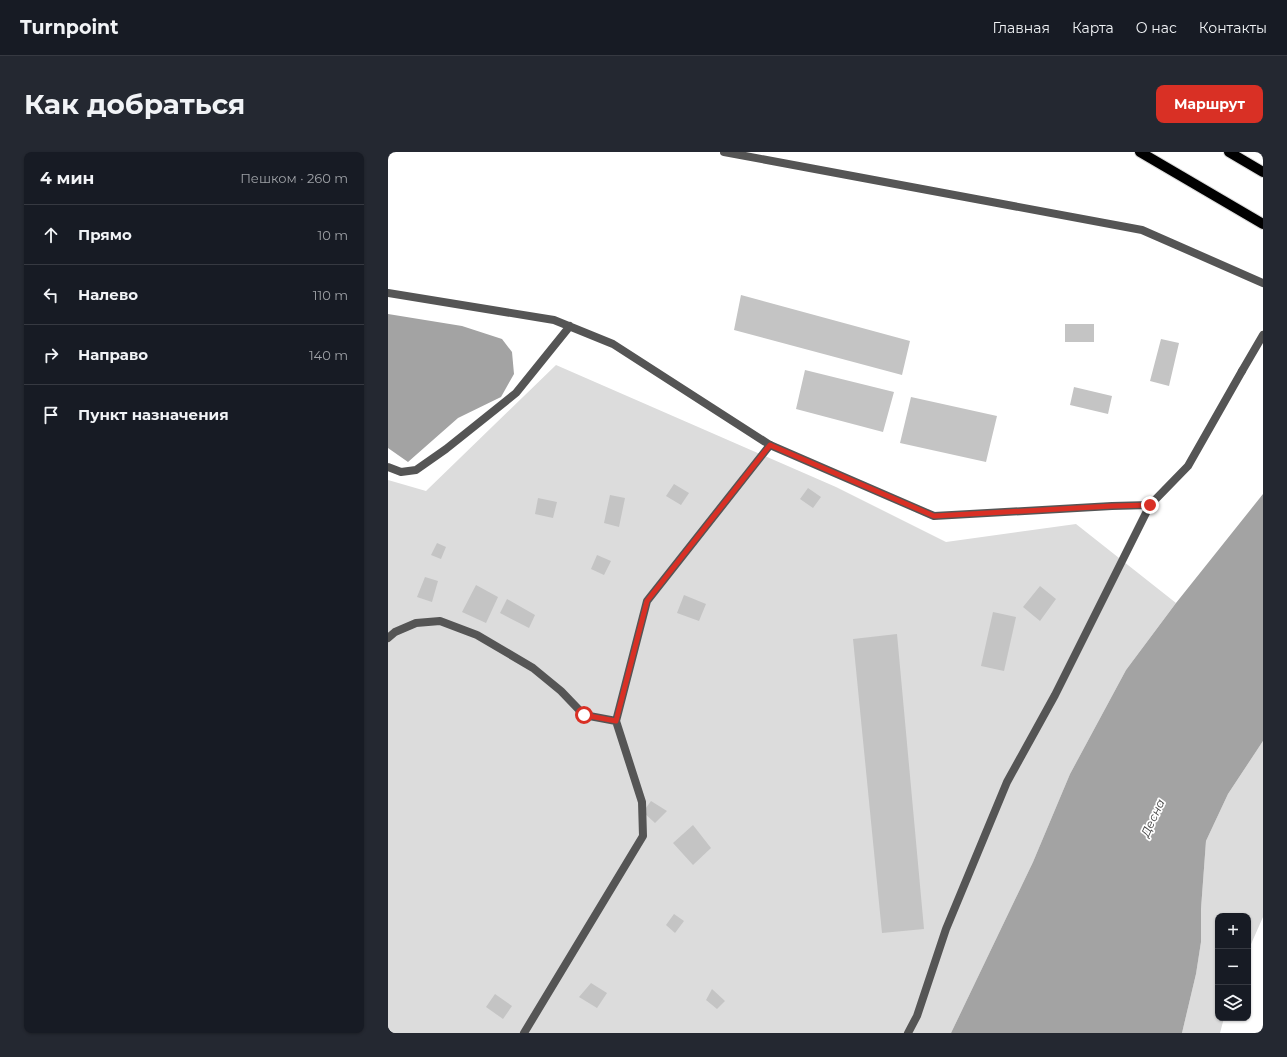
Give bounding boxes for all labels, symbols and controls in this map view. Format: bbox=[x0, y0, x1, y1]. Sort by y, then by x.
text: Turnpoint bbox=[20, 16, 119, 39]
text: Главная bbox=[992, 19, 1050, 37]
text: Карта bbox=[1072, 19, 1114, 37]
text: О нас bbox=[1136, 19, 1177, 37]
text: Контакты bbox=[1199, 19, 1267, 37]
button: Маршрут bbox=[1156, 85, 1263, 123]
text: Как добраться bbox=[24, 87, 245, 121]
text: 4 мин bbox=[40, 168, 94, 188]
text: Пешком · 260 m bbox=[240, 170, 348, 186]
icon: ahead bbox=[40, 224, 62, 246]
text: Прямо bbox=[78, 225, 132, 244]
text: 10 m bbox=[318, 227, 348, 243]
icon: left bbox=[40, 284, 62, 306]
text: Налево bbox=[78, 285, 138, 304]
text: 110 m bbox=[313, 287, 348, 303]
icon: right bbox=[40, 344, 62, 366]
text: Направо bbox=[78, 345, 148, 364]
text: 140 m bbox=[309, 347, 348, 363]
icon: arrive bbox=[40, 404, 62, 426]
text: Пункт назначения bbox=[78, 405, 229, 424]
route end bbox=[1141, 496, 1159, 514]
route start bbox=[575, 706, 593, 724]
water label: Десна bbox=[1137, 796, 1168, 840]
map controls bbox=[1215, 913, 1251, 1021]
button: + bbox=[1215, 913, 1251, 949]
button: − bbox=[1215, 949, 1251, 985]
button: layers bbox=[1215, 985, 1251, 1021]

